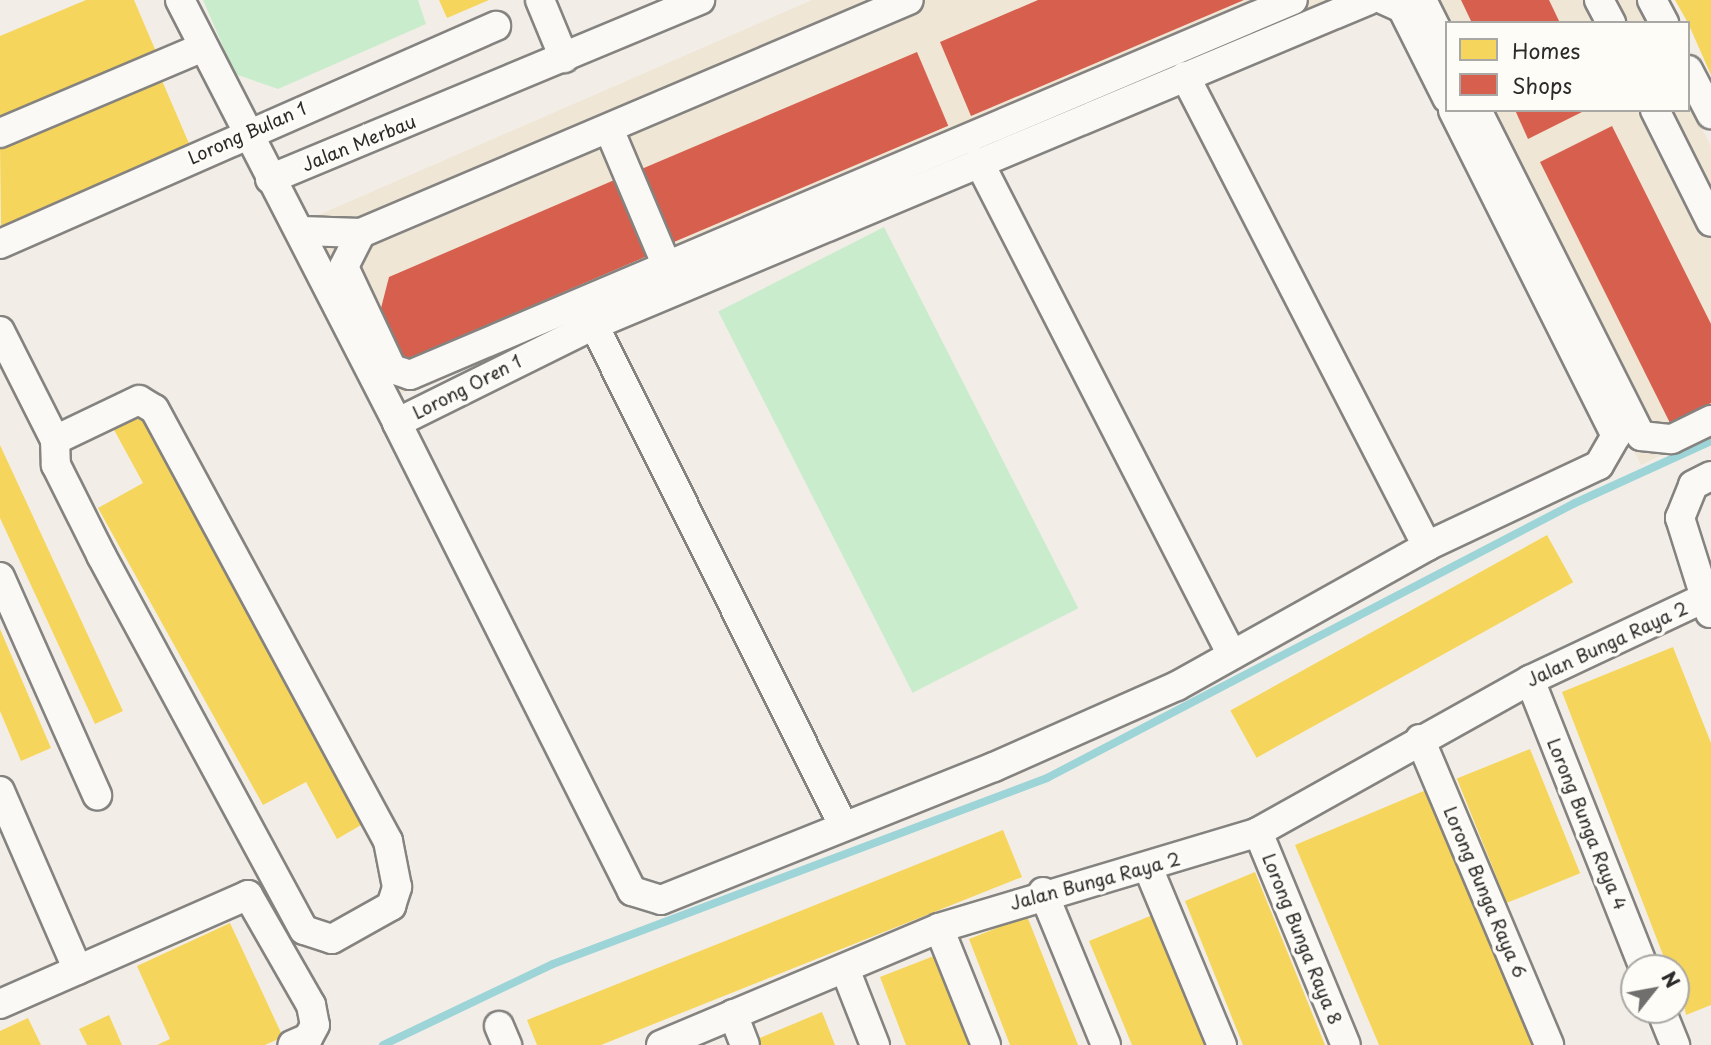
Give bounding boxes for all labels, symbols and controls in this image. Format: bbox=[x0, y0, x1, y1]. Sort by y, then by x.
legend bbox=[1445, 21, 1690, 112]
text: Homes bbox=[1512, 34, 1580, 66]
text: Shops bbox=[1512, 69, 1572, 101]
street label: Lorong Bulan 1 bbox=[184, 97, 310, 169]
street label: Jalan Merbau bbox=[299, 110, 419, 176]
street label: Lorong Oren 1 bbox=[408, 350, 526, 424]
street label: Jalan Bunga Raya 2 bbox=[1522, 597, 1692, 691]
street label: Lorong Bunga Raya 4 bbox=[1542, 734, 1632, 914]
street label: Lorong Bunga Raya 6 bbox=[1439, 802, 1531, 982]
street label: Jalan Bunga Raya 2 bbox=[1006, 848, 1184, 914]
street label: Lorong Bunga Raya 8 bbox=[1257, 849, 1347, 1029]
north arrow bbox=[1620, 954, 1690, 1024]
text: N bbox=[1655, 966, 1687, 993]

